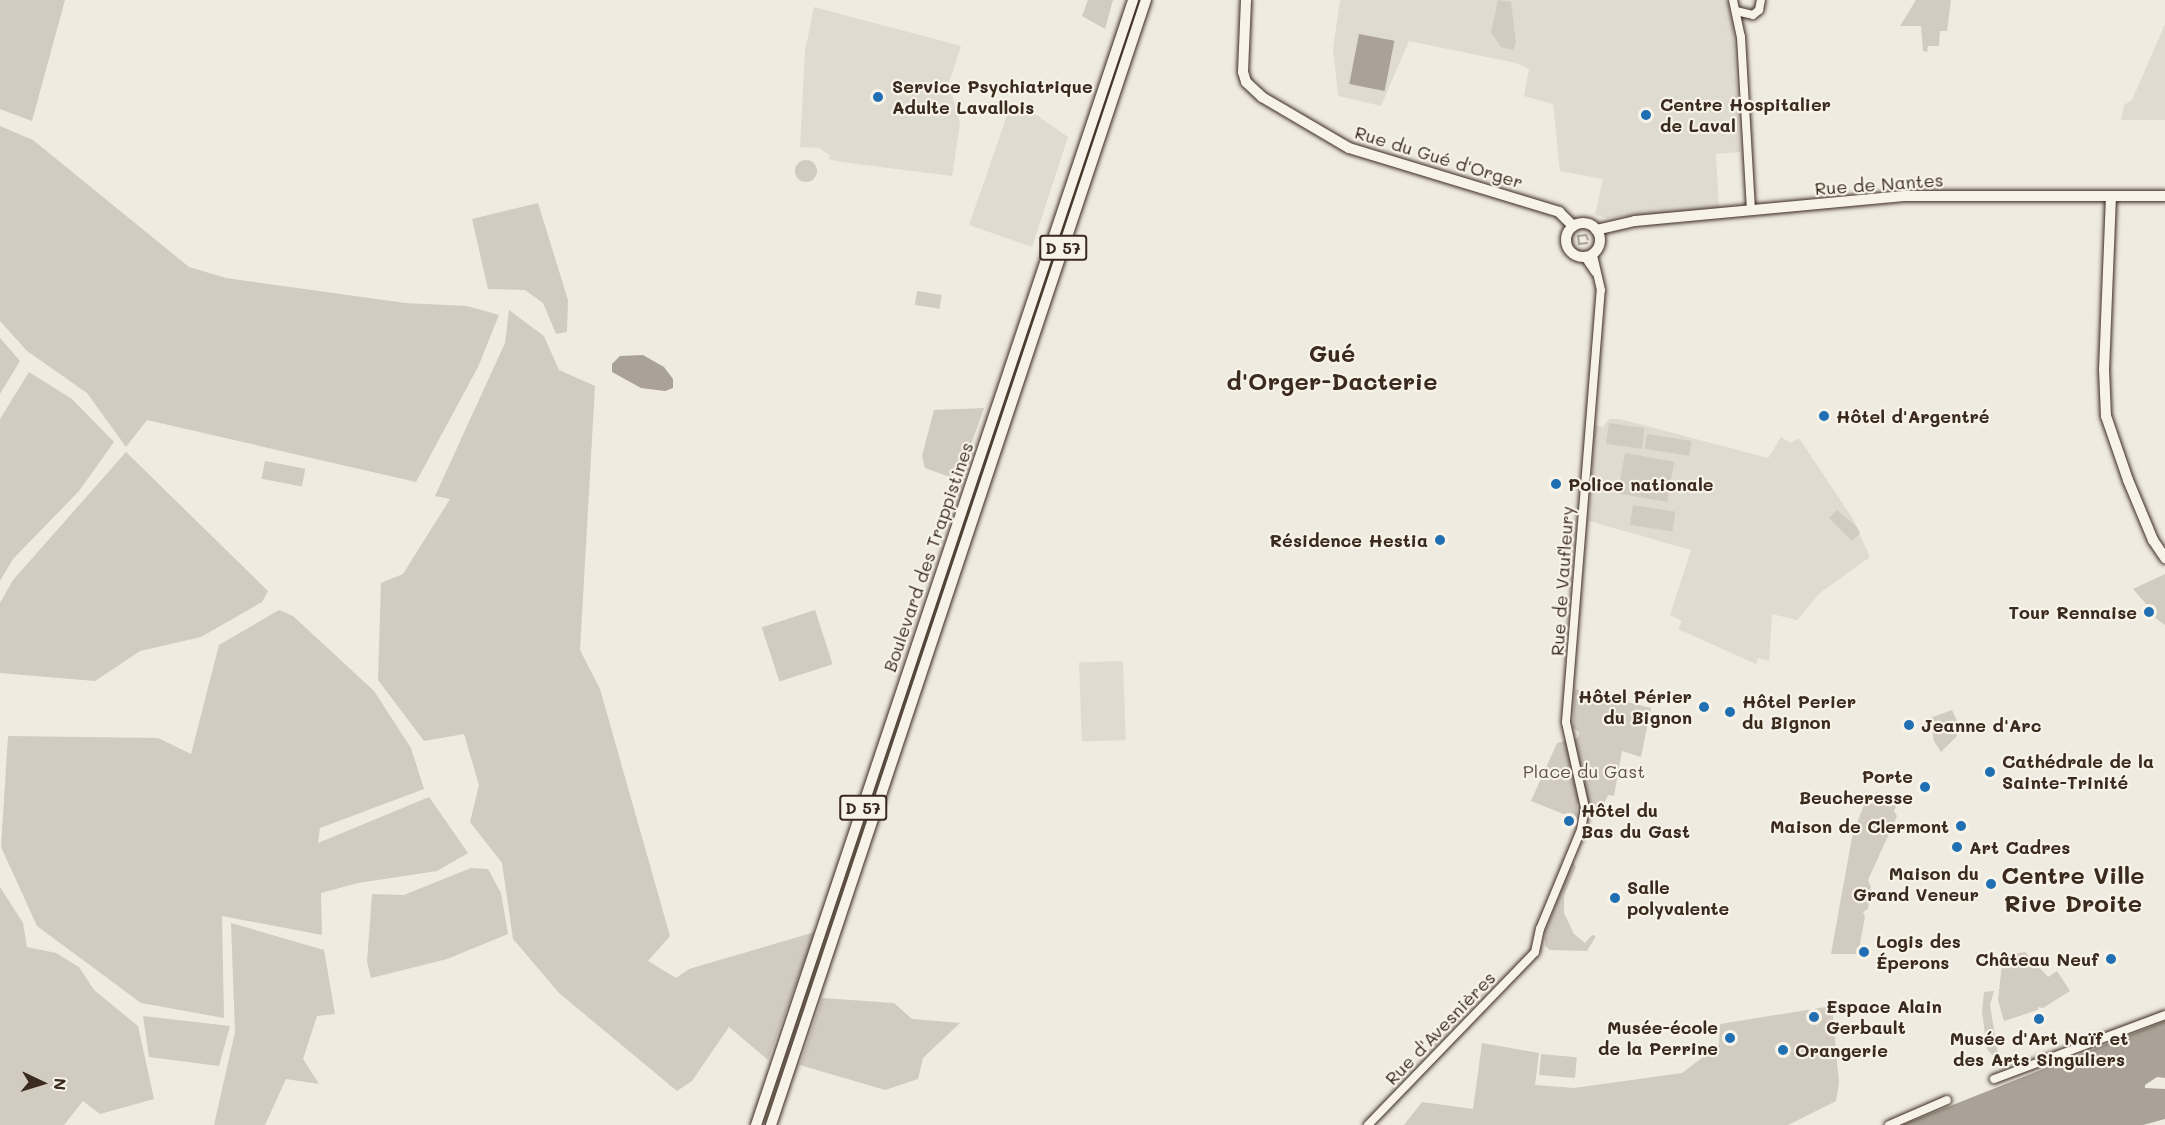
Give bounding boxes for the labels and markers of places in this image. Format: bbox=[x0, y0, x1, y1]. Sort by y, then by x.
place label: Service Psychiatrique Adulte Lavallois bbox=[892, 76, 1093, 118]
marker: Service Psychiatrique Adulte Lavallois bbox=[869, 88, 887, 106]
place label: Centre Hospitalier de Laval bbox=[1660, 94, 1831, 136]
marker: Centre Hospitalier de Laval bbox=[1637, 106, 1655, 124]
place label: Hôtel d'Argentré bbox=[1836, 405, 1989, 427]
marker: Hôtel d'Argentré bbox=[1817, 409, 1831, 423]
place label: Police nationale bbox=[1568, 473, 1713, 495]
marker: Police nationale bbox=[1549, 477, 1563, 491]
place label: Résidence Hestia bbox=[1269, 529, 1428, 551]
marker: Résidence Hestia bbox=[1433, 533, 1447, 547]
place label: Tour Rennaise bbox=[2008, 601, 2137, 623]
marker: Tour Rennaise bbox=[2142, 605, 2156, 619]
place label: Hôtel Périer du Bignon bbox=[1578, 686, 1692, 728]
place label: Hôtel Perier du Bignon bbox=[1742, 691, 1856, 734]
marker: Hôtel Périer du Bignon bbox=[1697, 700, 1711, 714]
marker: Hôtel Perier du Bignon bbox=[1723, 705, 1737, 719]
place label: Jeanne d'Arc bbox=[1921, 714, 2041, 736]
marker: Jeanne d'Arc bbox=[1902, 718, 1916, 732]
place label: Cathédrale de la Sainte-Trinité bbox=[2002, 751, 2154, 794]
marker: Cathédrale de la Sainte-Trinité bbox=[1983, 765, 1997, 779]
place label: Porte Beucheresse bbox=[1799, 766, 1913, 808]
marker: Porte Beucheresse bbox=[1918, 780, 1932, 794]
place label: Hôtel du Bas du Gast bbox=[1581, 800, 1690, 842]
marker: Hôtel du Bas du Gast bbox=[1562, 814, 1576, 828]
place label: Maison de Clermont bbox=[1770, 815, 1949, 837]
marker: Maison de Clermont bbox=[1954, 819, 1968, 833]
place label: Art Cadres bbox=[1969, 836, 2070, 858]
marker: Art Cadres bbox=[1950, 840, 1964, 854]
place label: Maison du Grand Veneur bbox=[1853, 863, 1979, 906]
place label: Salle polyvalente bbox=[1627, 877, 1729, 920]
marker: Maison du Grand Veneur bbox=[1984, 877, 1998, 891]
marker: Salle polyvalente bbox=[1608, 891, 1622, 905]
place label: Logis des Éperons bbox=[1876, 931, 1961, 974]
marker: Logis des Éperons bbox=[1857, 945, 1871, 959]
place label: Château Neuf bbox=[1975, 948, 2099, 970]
marker: Château Neuf bbox=[2104, 952, 2118, 966]
place label: Espace Alain Gerbault bbox=[1826, 996, 1942, 1038]
marker: Espace Alain Gerbault bbox=[1807, 1010, 1821, 1024]
marker: Musée d'Art Naïf et des Arts Singuliers bbox=[2032, 1012, 2046, 1026]
place label: Musée-école de la Perrine bbox=[1598, 1017, 1718, 1060]
place label: Musée d'Art Naïf et des Arts Singuliers bbox=[1950, 1028, 2128, 1070]
marker: Musée-école de la Perrine bbox=[1723, 1031, 1737, 1045]
place label: Orangerie bbox=[1795, 1039, 1888, 1061]
marker: Orangerie bbox=[1776, 1043, 1790, 1057]

